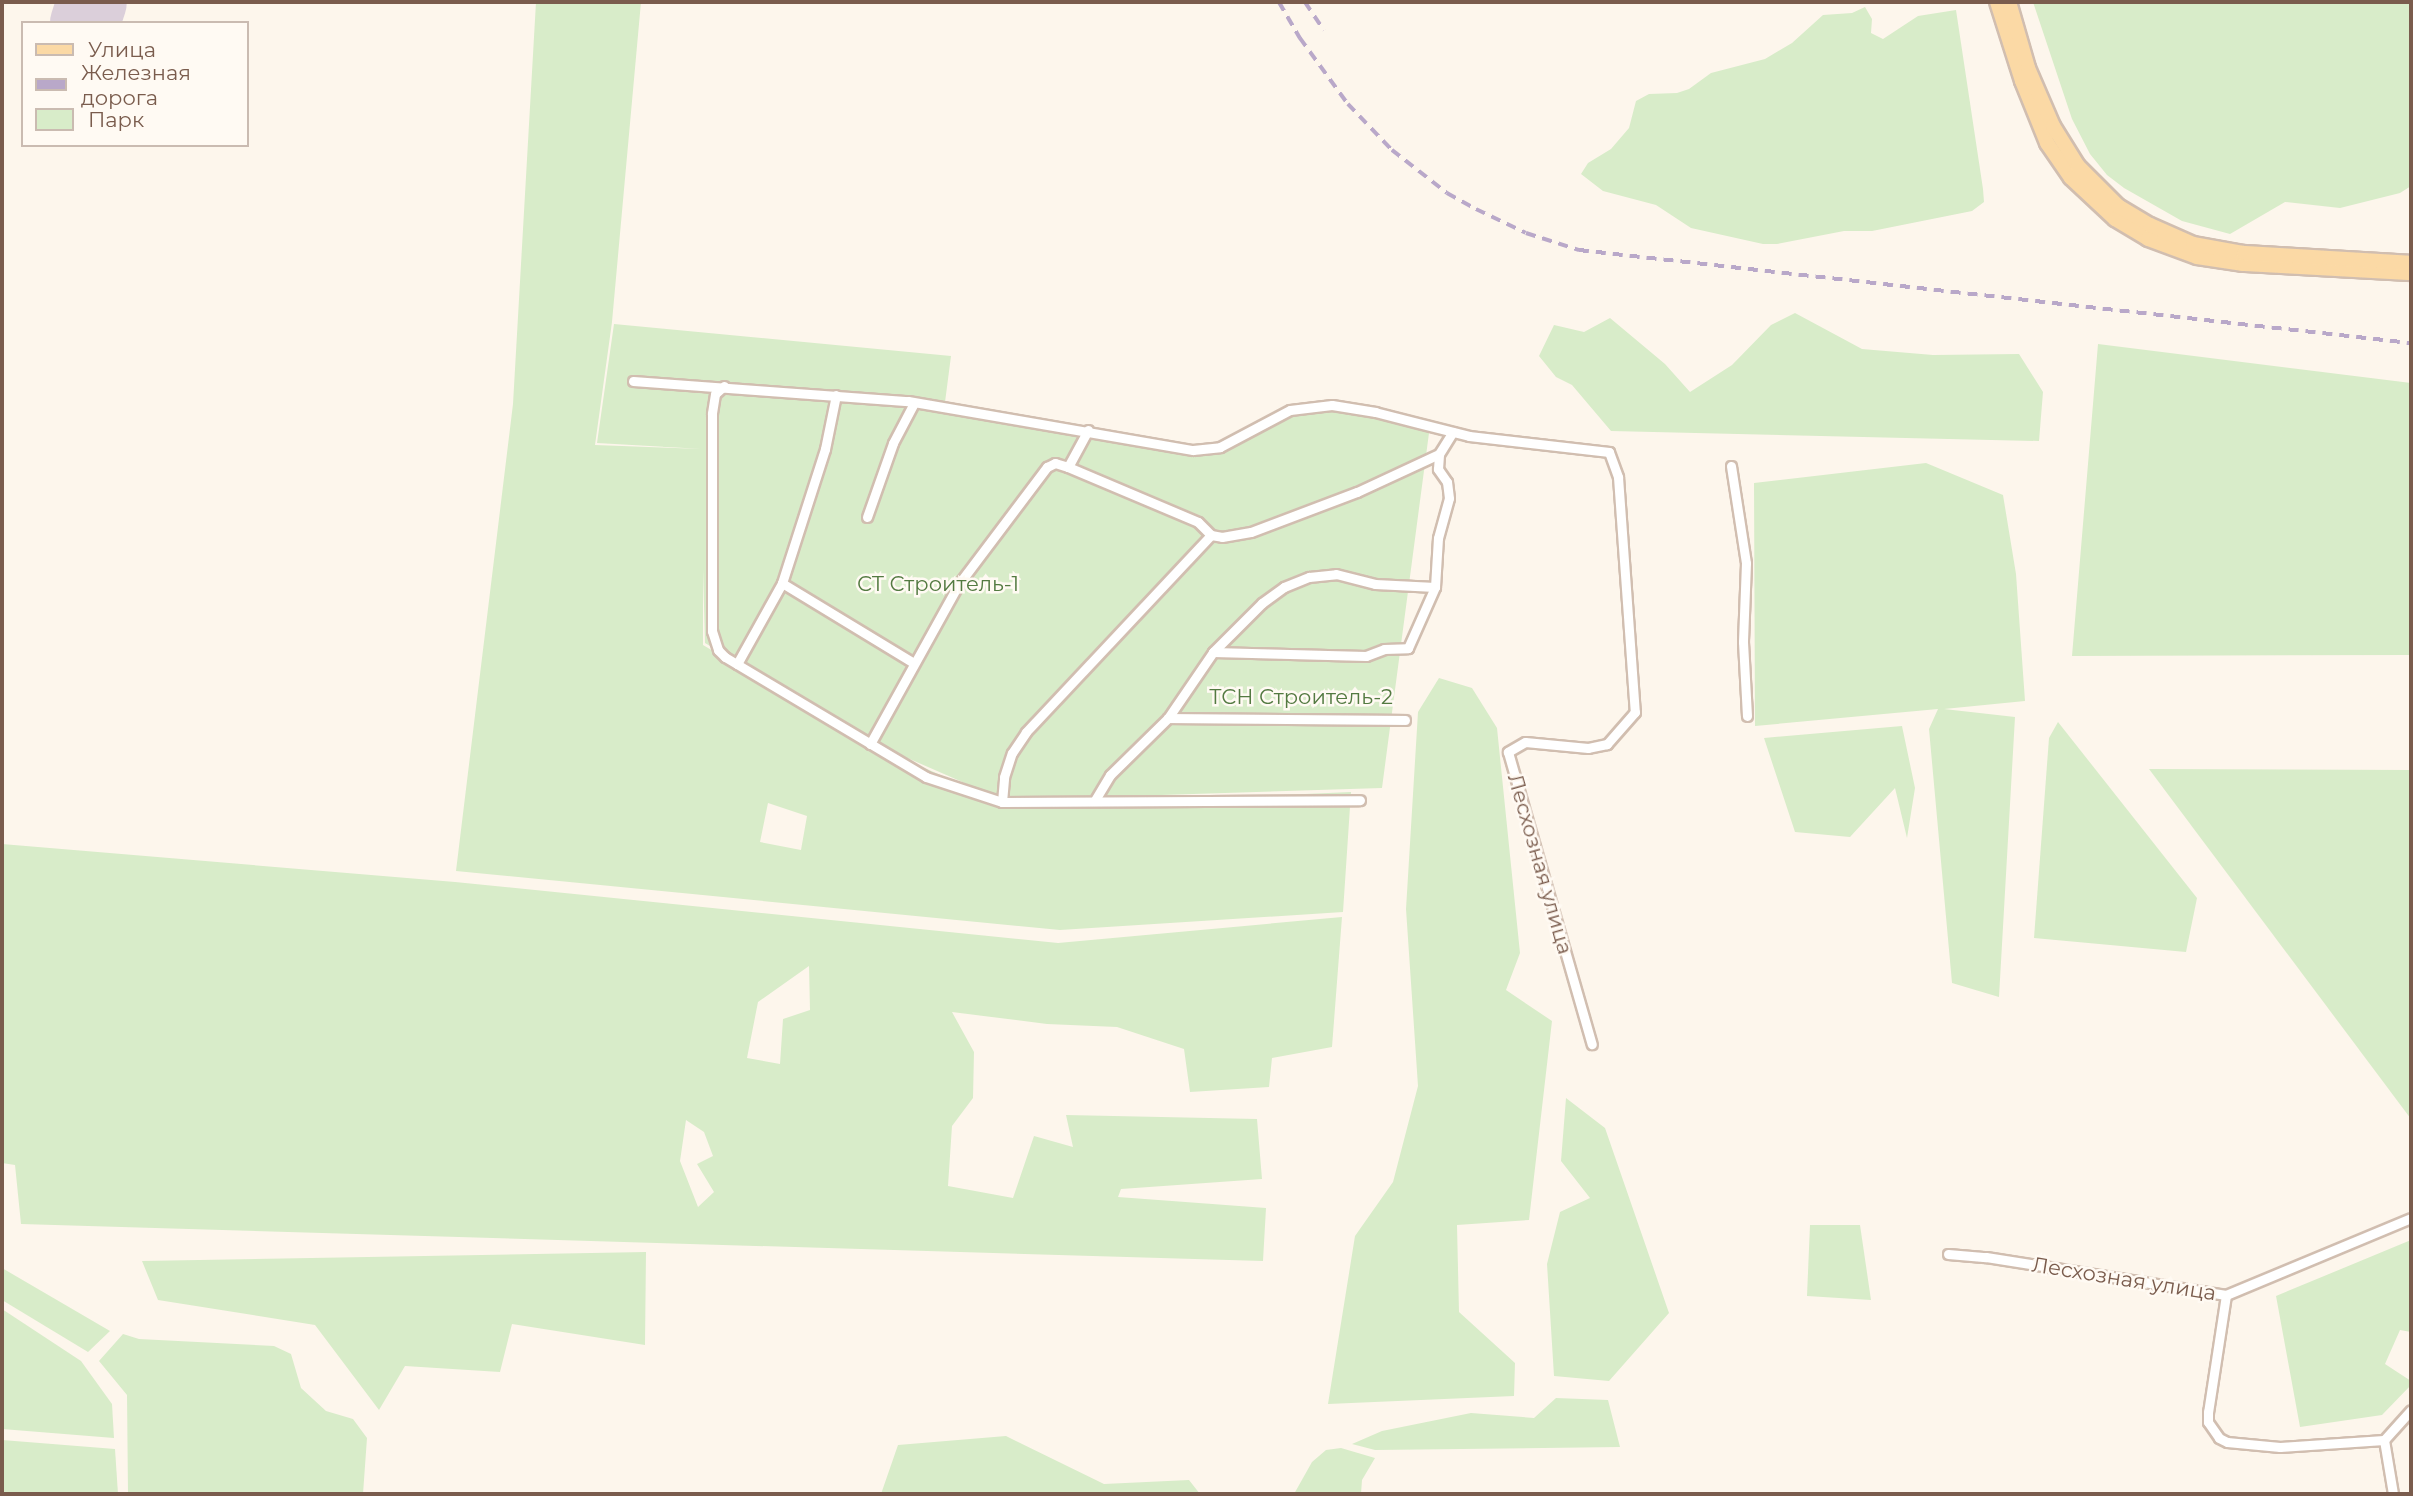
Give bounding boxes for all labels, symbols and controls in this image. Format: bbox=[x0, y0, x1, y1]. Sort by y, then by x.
legend bbox=[21, 21, 248, 147]
text: Улица bbox=[88, 37, 156, 62]
text: Железная дорога bbox=[81, 60, 191, 110]
text: Парк bbox=[88, 107, 144, 132]
park label: СТ Строитель-1 bbox=[857, 571, 1019, 597]
park label: ТСН Строитель-2 bbox=[1209, 684, 1393, 710]
street label: Лесхозная улица bbox=[1502, 771, 1578, 957]
street label: Лесхозная улица bbox=[2030, 1252, 2218, 1306]

